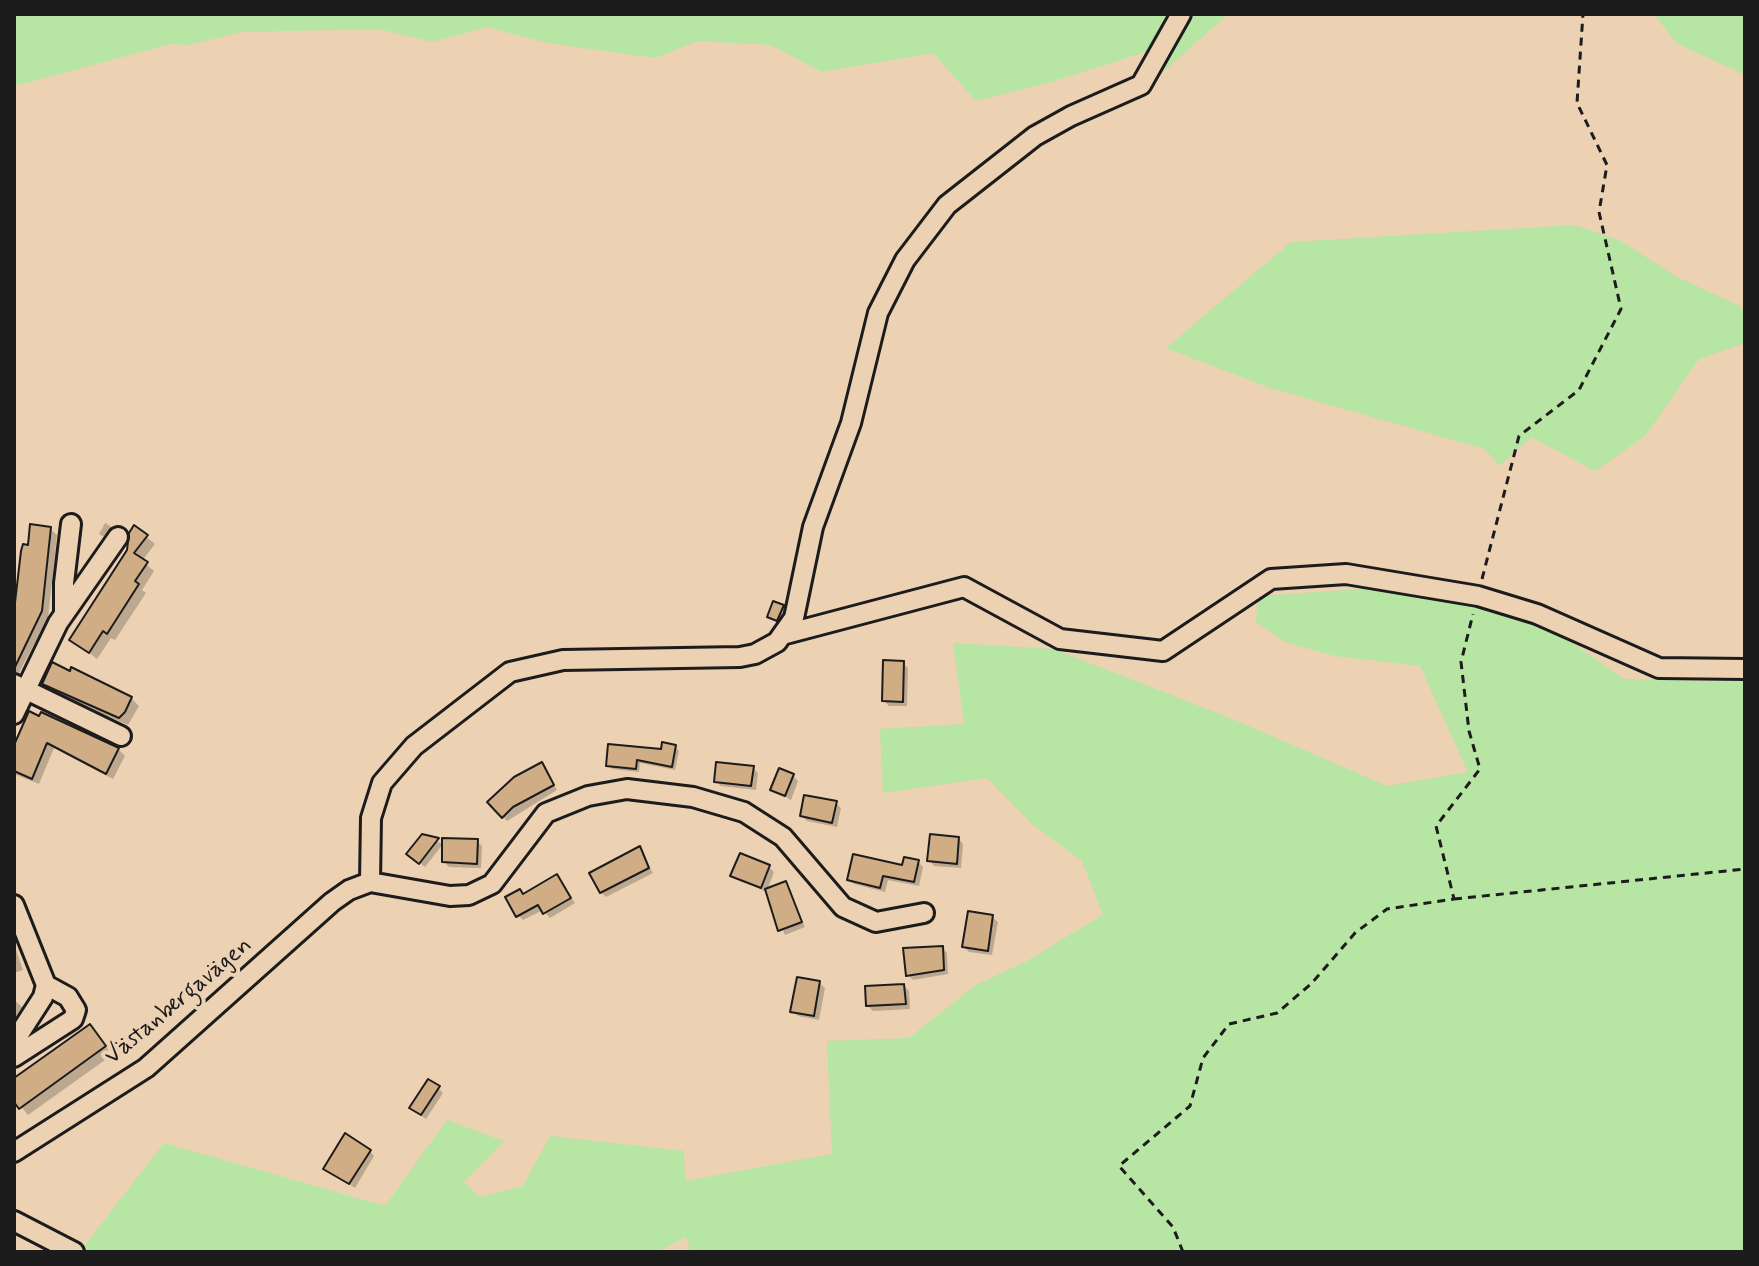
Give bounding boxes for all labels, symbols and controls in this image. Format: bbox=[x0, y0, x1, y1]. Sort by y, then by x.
street label: Västanbergavägen bbox=[99, 932, 259, 1072]

